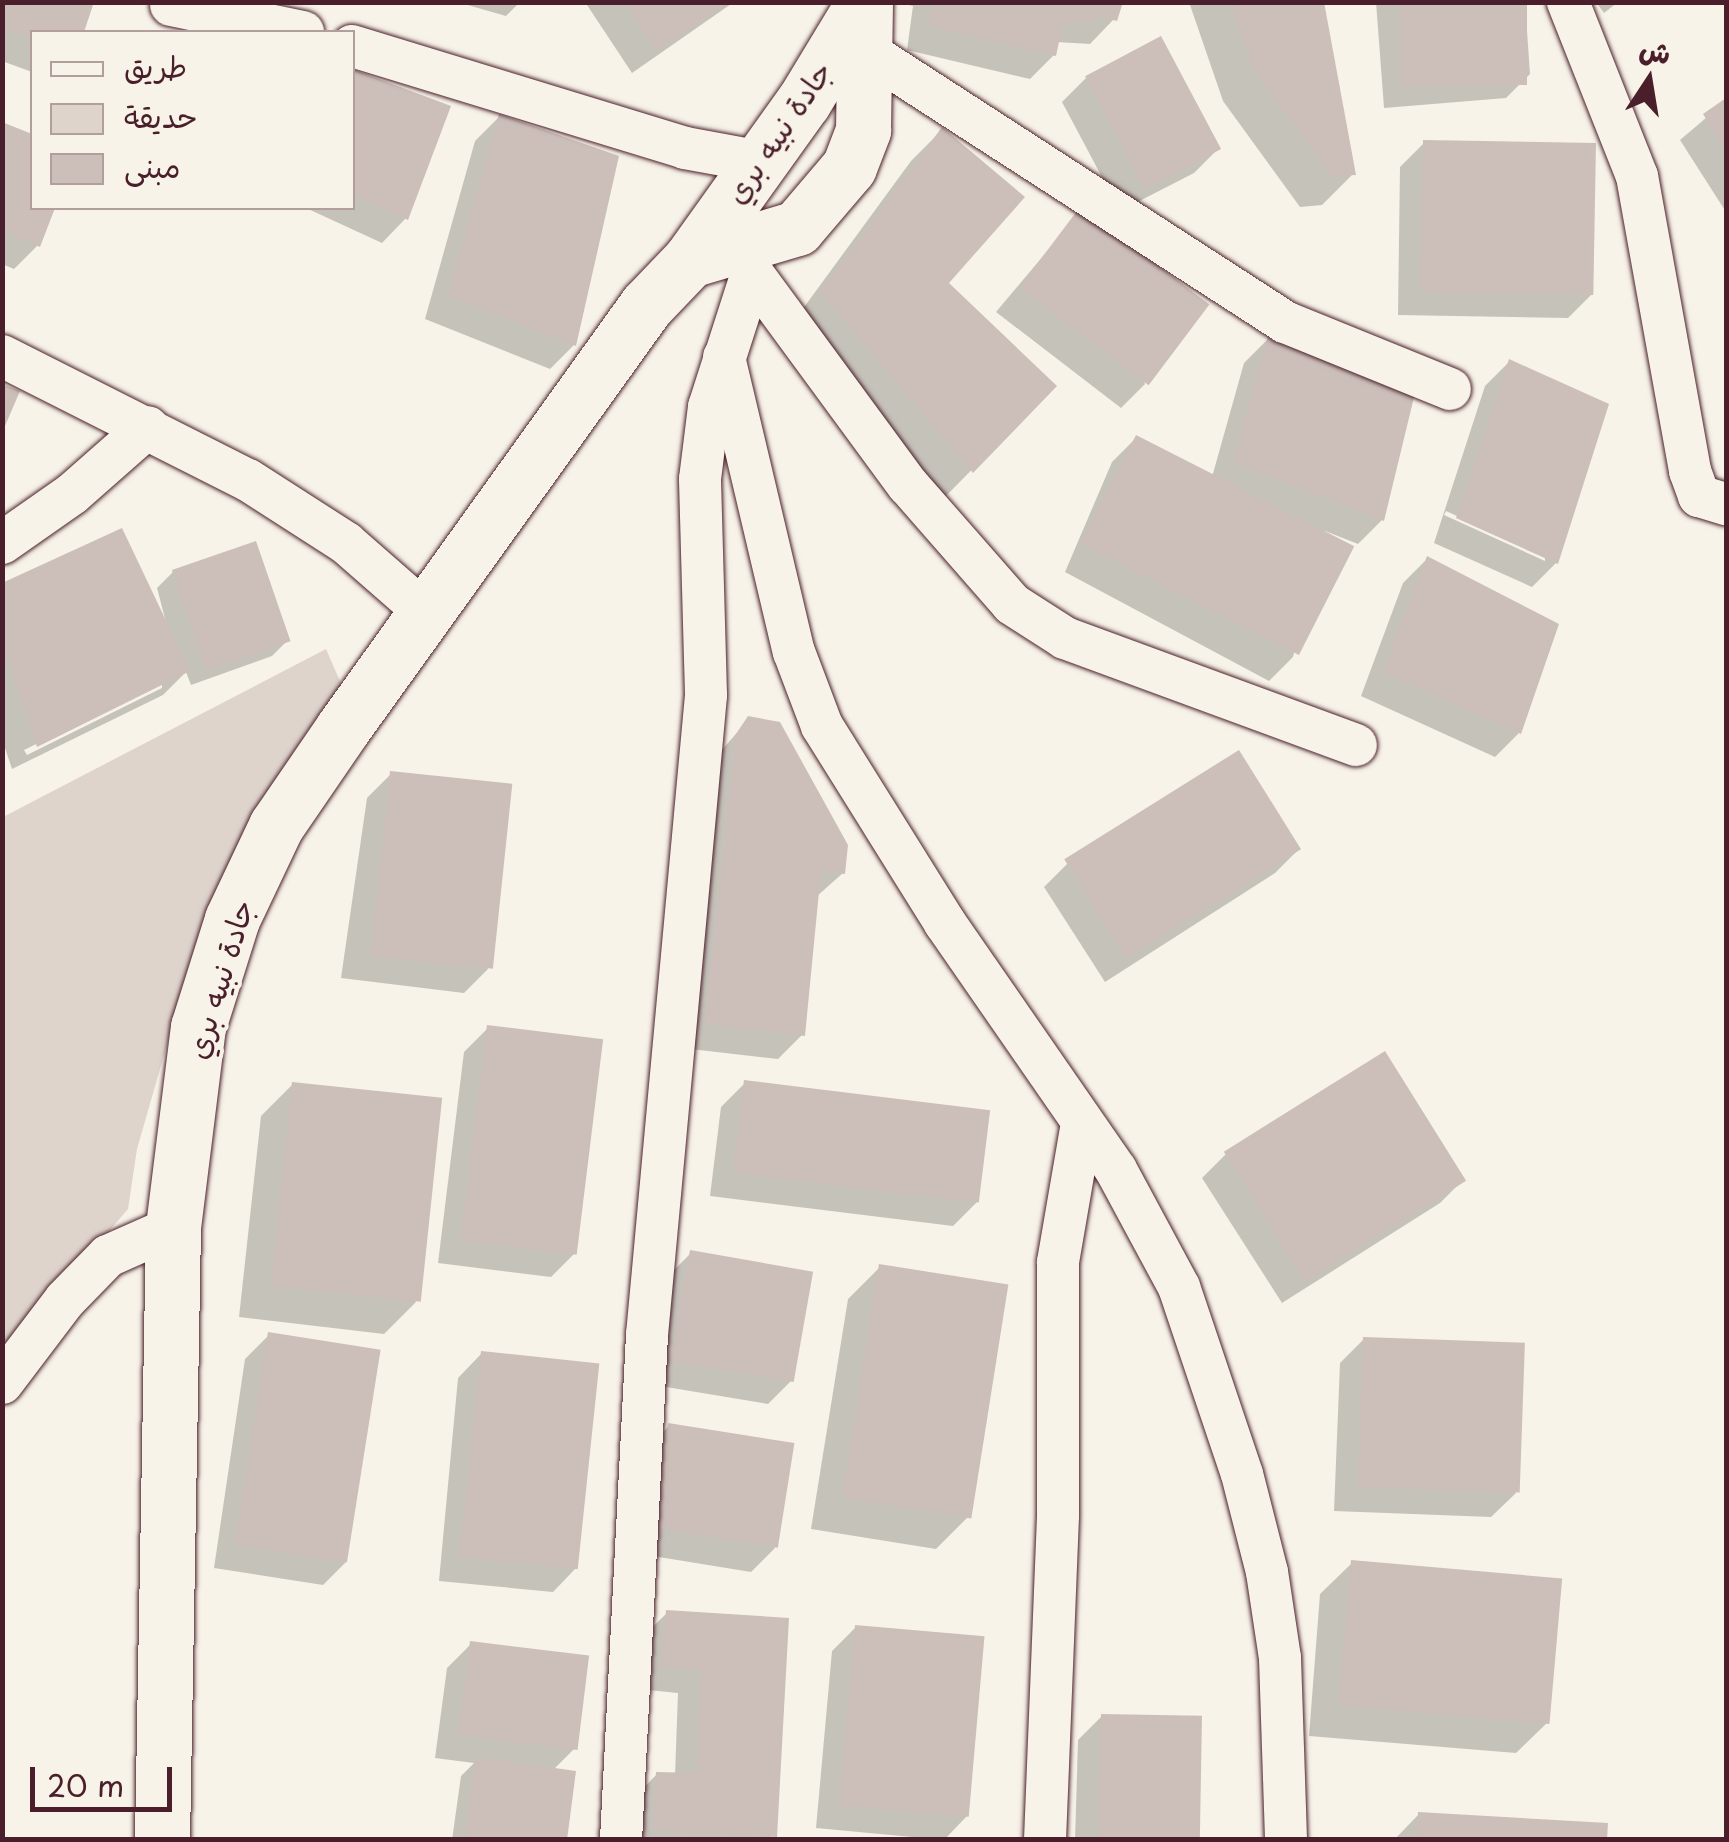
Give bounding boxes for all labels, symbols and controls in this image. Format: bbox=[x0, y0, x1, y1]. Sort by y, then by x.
text: ش bbox=[1636, 26, 1675, 74]
legend bbox=[30, 30, 355, 210]
north arrow bbox=[1599, 30, 1699, 130]
text: طريق bbox=[124, 43, 187, 88]
street label: جادة نبيه بري bbox=[717, 54, 839, 210]
text: حديقة bbox=[124, 93, 198, 138]
text: مبنى bbox=[124, 143, 180, 188]
street label: جادة نبيه بري bbox=[178, 895, 260, 1063]
scale bar bbox=[35, 1747, 178, 1809]
text: 20 m bbox=[47, 1762, 124, 1807]

